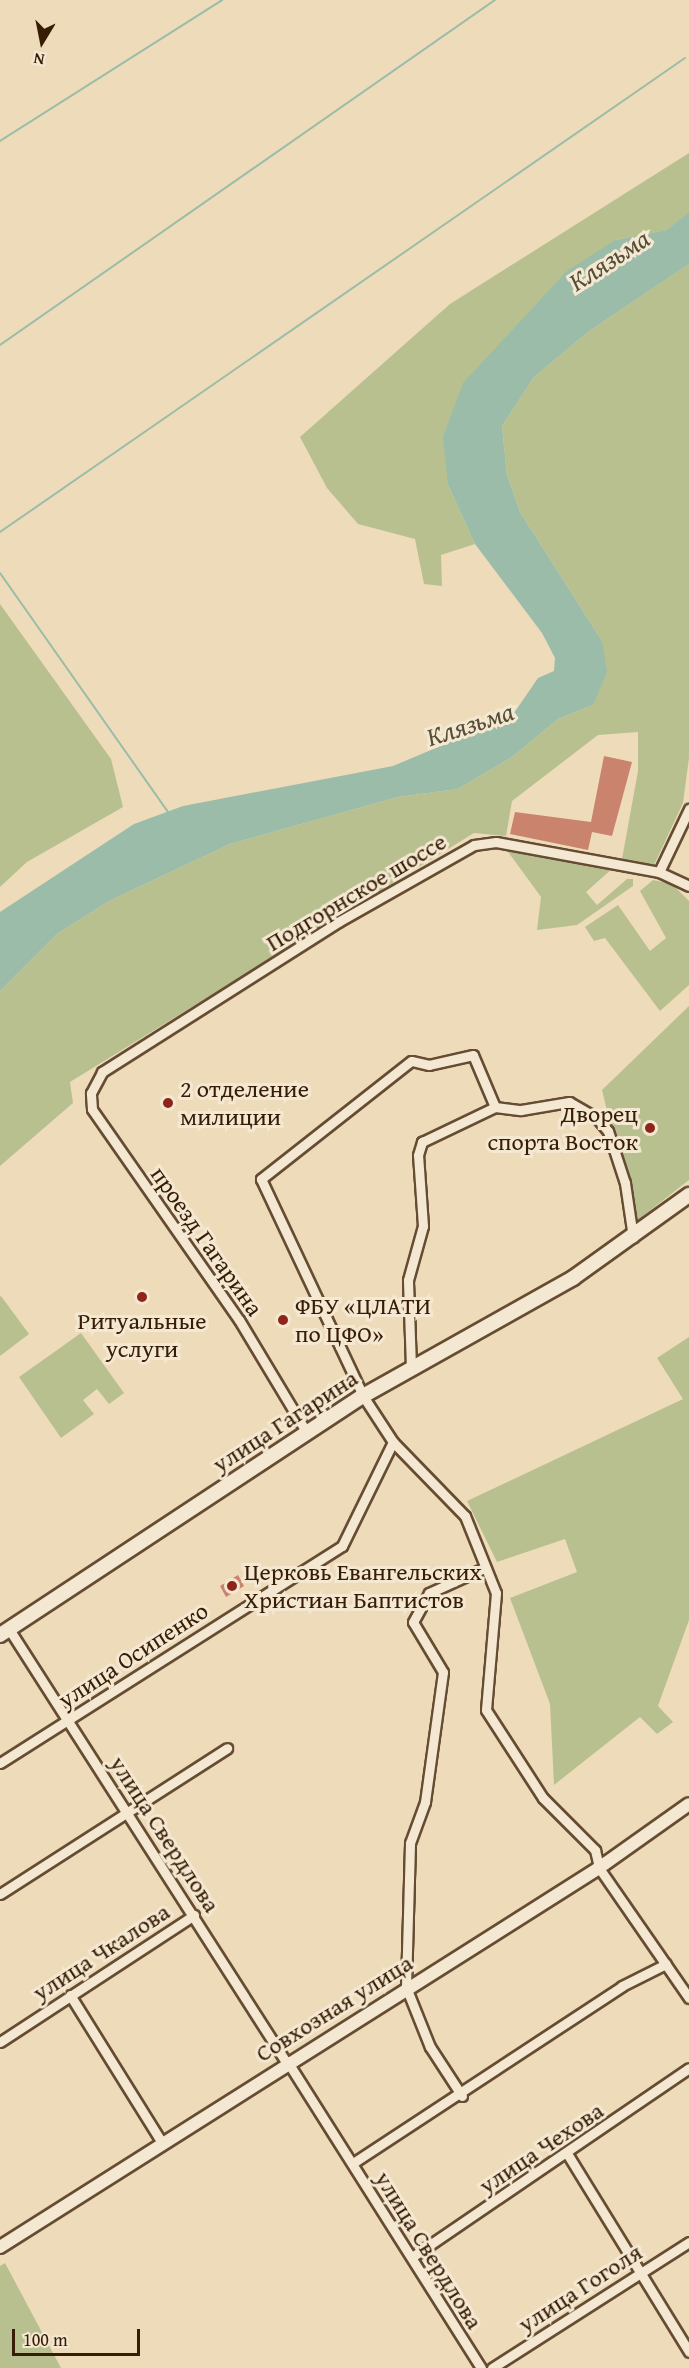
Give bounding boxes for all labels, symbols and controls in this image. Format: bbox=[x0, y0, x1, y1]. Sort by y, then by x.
north arrow bbox=[12, 12, 72, 72]
text: N bbox=[32, 47, 46, 72]
water label: Клязьма bbox=[563, 222, 655, 298]
water label: Клязьма bbox=[422, 695, 518, 753]
street label: Подгорнское шоссе bbox=[261, 827, 451, 957]
place label: 2 отделение милиции bbox=[180, 1075, 309, 1131]
marker: 2 отделение милиции bbox=[161, 1096, 175, 1110]
place label: Дворец спорта Восток bbox=[487, 1100, 638, 1156]
marker: Дворец спорта Восток bbox=[643, 1121, 657, 1135]
street label: проезд Гагарина bbox=[145, 1161, 269, 1321]
marker: Ритуальные услуги bbox=[135, 1290, 149, 1304]
place label: ФБУ «ЦЛАТИ по ЦФО» bbox=[295, 1292, 431, 1348]
place label: Ритуальные услуги bbox=[78, 1307, 206, 1363]
marker: ФБУ «ЦЛАТИ по ЦФО» bbox=[276, 1313, 290, 1327]
street label: улица Гагарина bbox=[207, 1363, 363, 1479]
place label: Церковь Евангельских Христиан Баптистов bbox=[244, 1558, 482, 1614]
marker: Церковь Евангельских Христиан Баптистов bbox=[225, 1579, 239, 1593]
street label: улица Осипенко bbox=[53, 1596, 213, 1714]
street label: улица Свердлова bbox=[104, 1750, 226, 1918]
street label: улица Чкалова bbox=[27, 1897, 175, 2007]
street label: Совхозная улица bbox=[250, 1948, 418, 2068]
street label: улица Чехова bbox=[473, 2096, 609, 2200]
street label: улица Свердлова bbox=[369, 2166, 489, 2334]
street label: улица Гоголя bbox=[513, 2237, 647, 2339]
scale bar bbox=[15, 2317, 142, 2355]
text: 100 m bbox=[23, 2326, 68, 2353]

